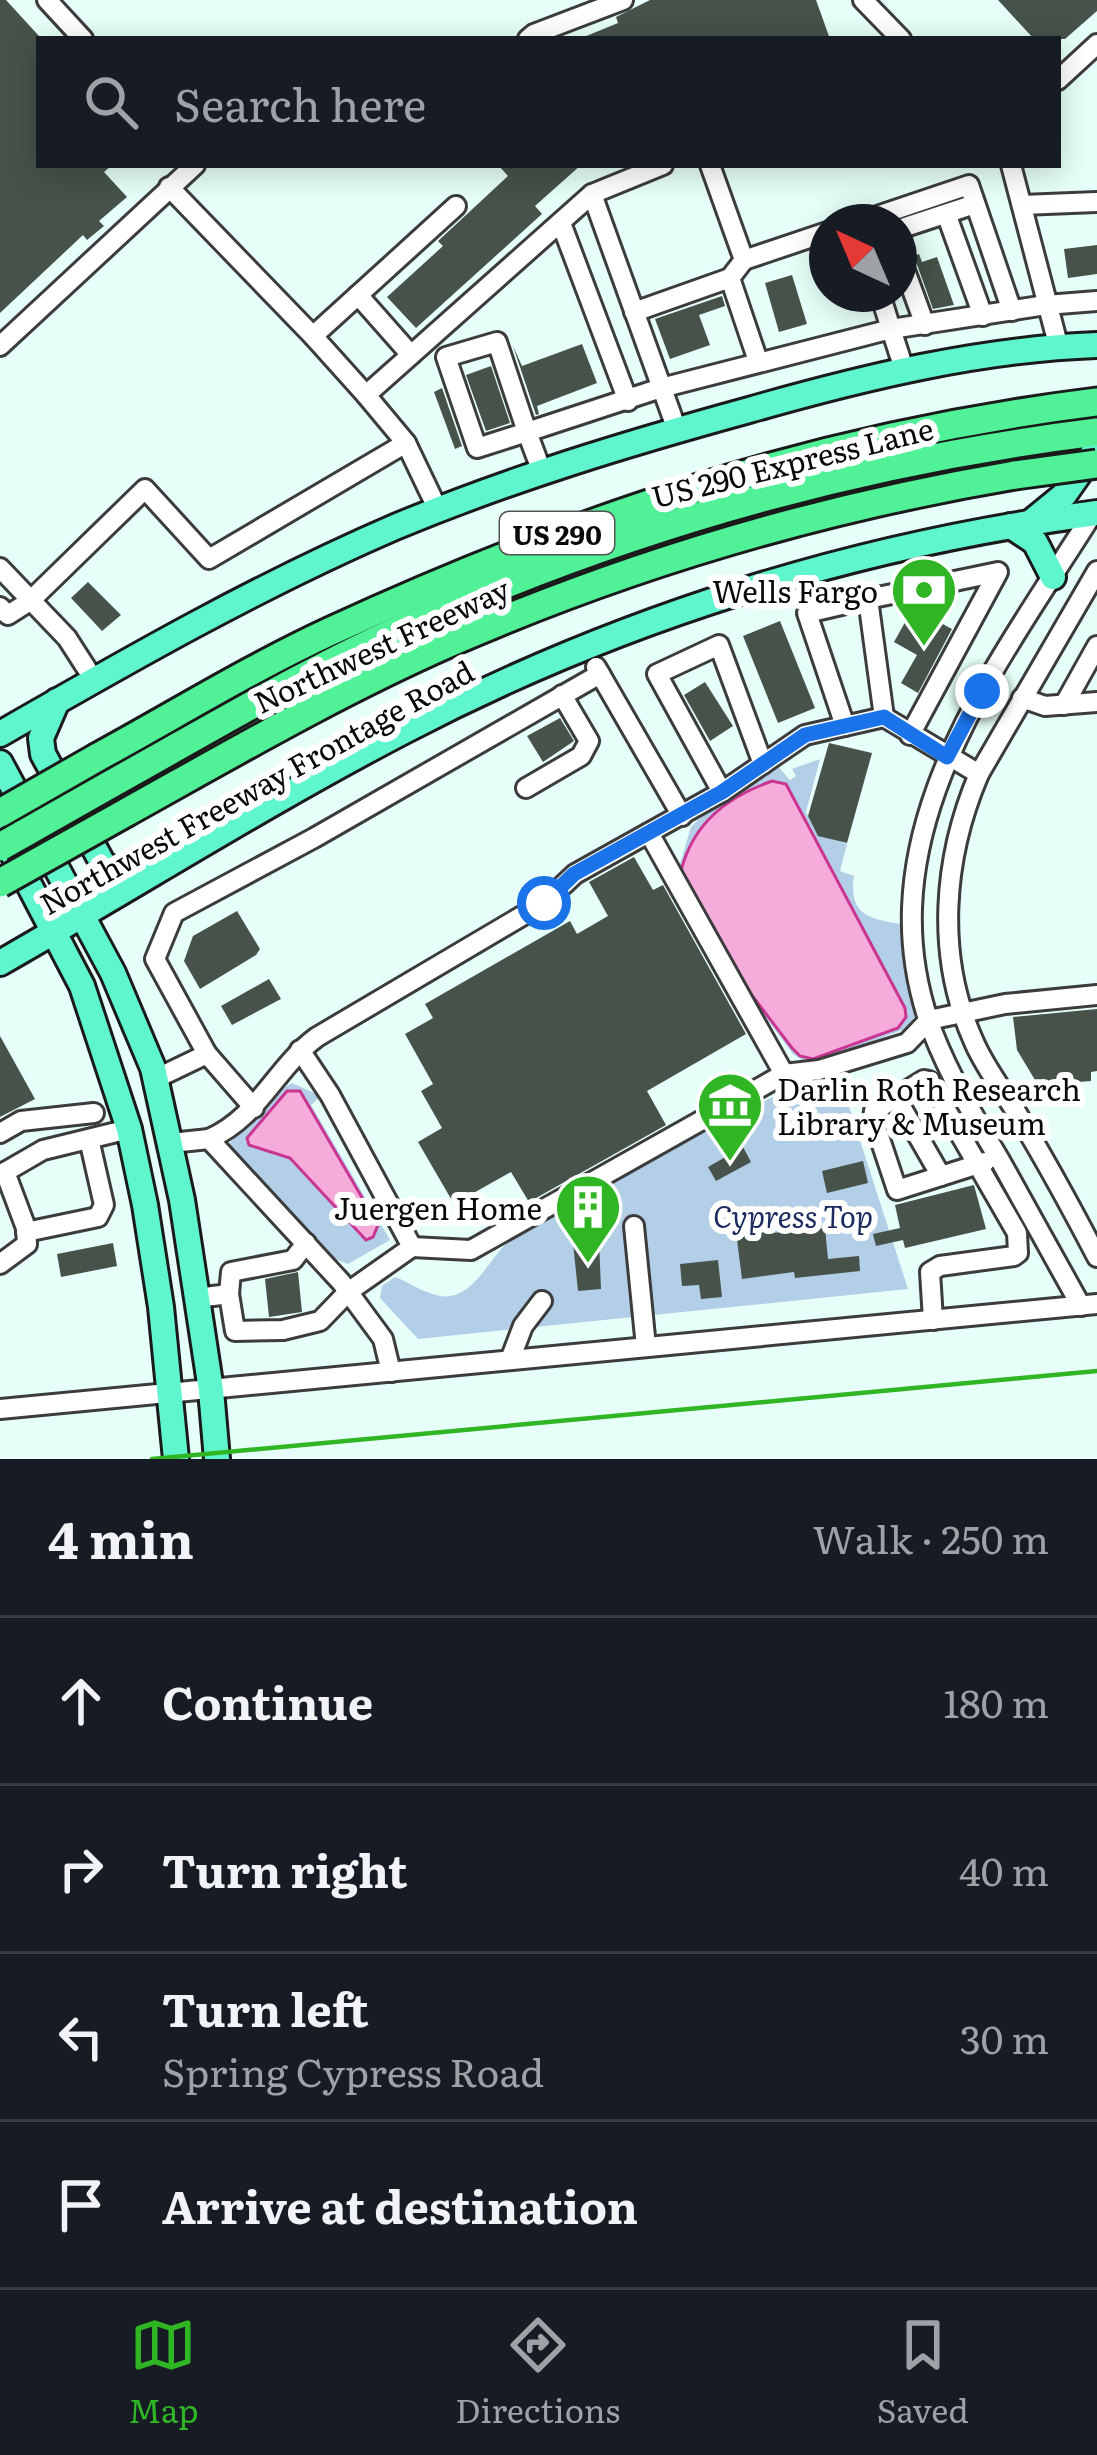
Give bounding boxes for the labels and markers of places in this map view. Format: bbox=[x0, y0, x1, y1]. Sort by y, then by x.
bank icon: Wells Fargo bbox=[889, 555, 959, 649]
place label: Wells Fargo bbox=[712, 568, 878, 612]
place label: Darlin Roth Research Library & Museum bbox=[777, 1066, 1081, 1144]
museum icon: Darlin Roth Research Library & Museum bbox=[695, 1070, 765, 1164]
building icon: Juergen Home bbox=[553, 1172, 623, 1266]
place label: Juergen Home bbox=[334, 1185, 542, 1229]

